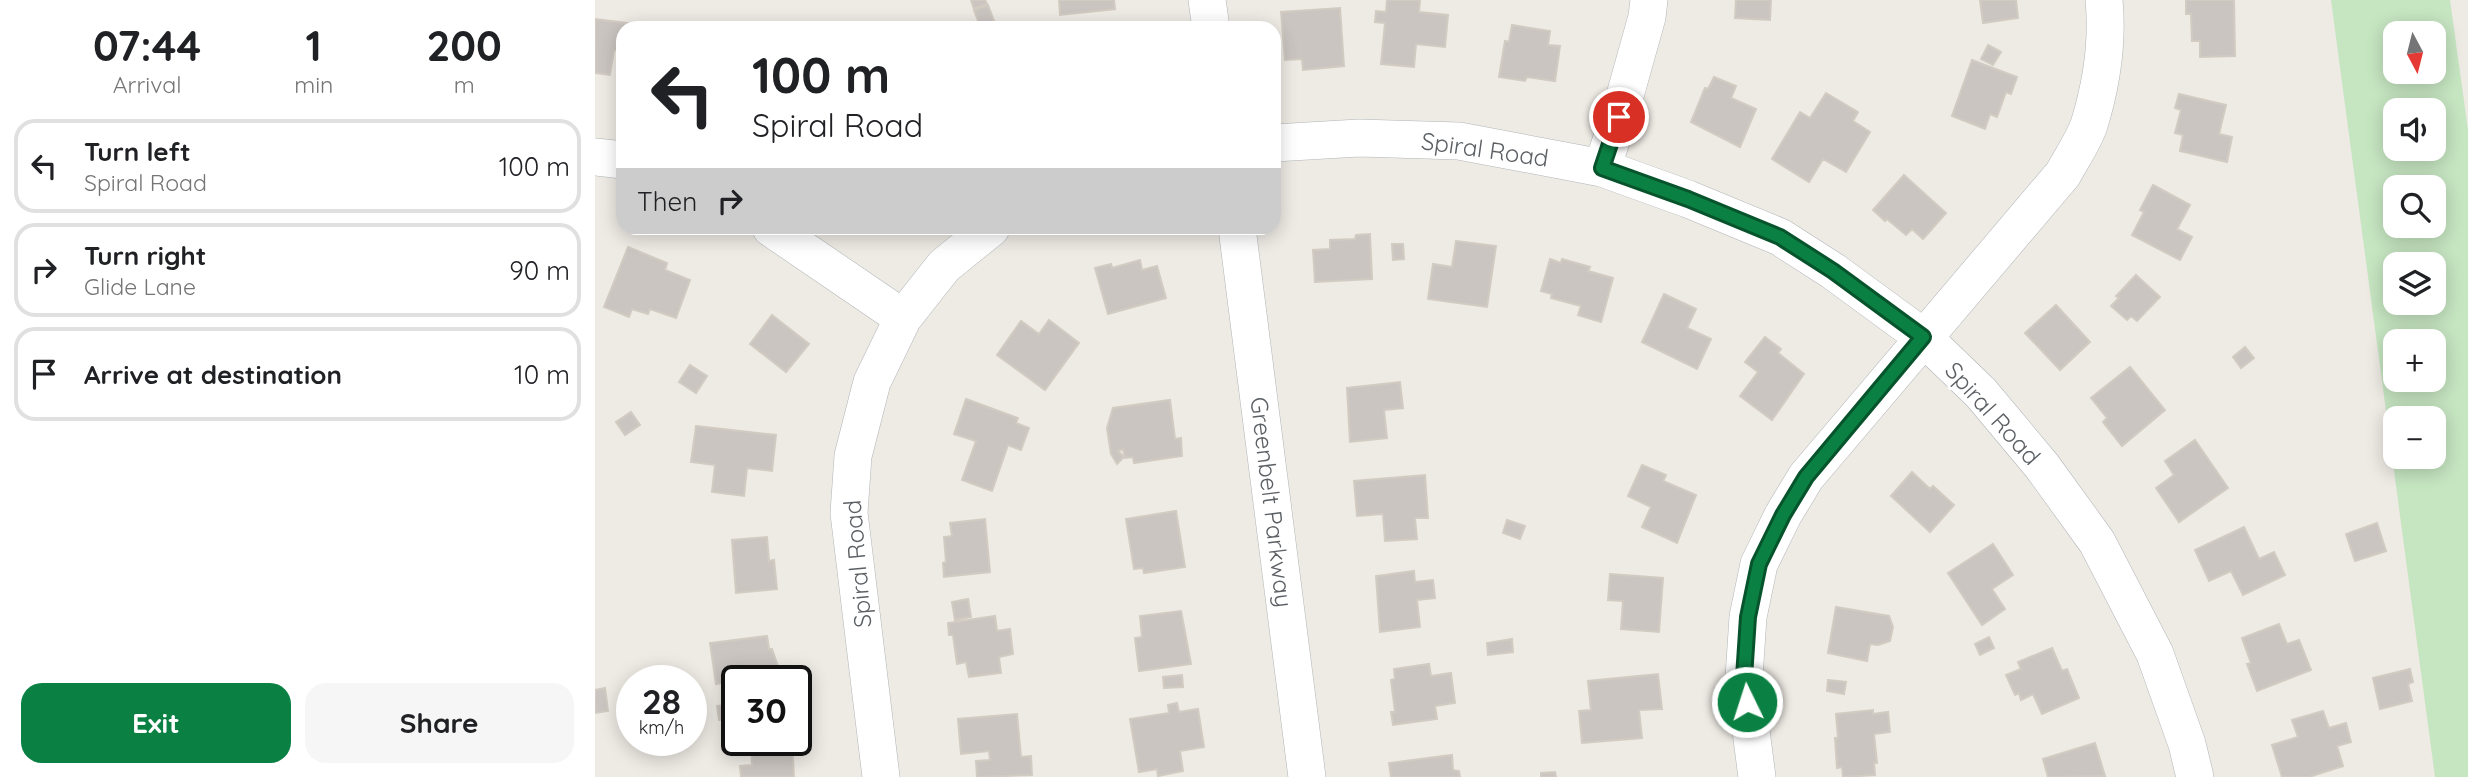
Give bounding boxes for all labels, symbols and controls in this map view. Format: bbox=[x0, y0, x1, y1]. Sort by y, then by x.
text: 07:44 bbox=[93, 19, 201, 72]
text: 1 bbox=[306, 19, 322, 72]
text: 200 bbox=[426, 19, 502, 72]
north arrow bbox=[2383, 21, 2447, 84]
map controls bbox=[2383, 21, 2446, 469]
text: 100 m bbox=[752, 44, 890, 105]
icon: left bbox=[637, 49, 728, 140]
text: Arrival bbox=[113, 70, 182, 99]
text: min bbox=[294, 70, 333, 99]
text: m bbox=[454, 70, 475, 99]
pin bbox=[1589, 87, 1649, 147]
icon: arrive bbox=[1600, 98, 1638, 136]
button: sound bbox=[2383, 98, 2446, 161]
text: Spiral Road bbox=[752, 105, 923, 145]
street label: Spiral Road bbox=[1419, 125, 1551, 173]
text: Turn left bbox=[84, 135, 191, 168]
icon: left bbox=[25, 147, 63, 185]
text: 100 m bbox=[499, 150, 570, 183]
text: Spiral Road bbox=[84, 168, 207, 197]
button: search bbox=[2383, 175, 2446, 238]
icon: right bbox=[711, 182, 749, 220]
text: Then bbox=[637, 185, 697, 218]
text: Turn right bbox=[84, 239, 206, 272]
icon: right bbox=[25, 251, 63, 289]
button: layers bbox=[2383, 252, 2446, 315]
text: 90 m bbox=[509, 254, 570, 287]
text: Glide Lane bbox=[84, 272, 196, 301]
button: + bbox=[2383, 329, 2446, 392]
icon: arrive bbox=[25, 355, 63, 393]
street label: Spiral Road bbox=[1939, 355, 2047, 471]
text: Arrive at destination bbox=[84, 358, 342, 391]
text: 10 m bbox=[514, 358, 570, 391]
street label: Greenbelt Parkway bbox=[1244, 395, 1300, 609]
button: − bbox=[2383, 406, 2446, 469]
street label: Spiral Road bbox=[836, 499, 878, 629]
speed limit sign: 30 bbox=[721, 665, 812, 756]
position arrow bbox=[1710, 665, 1784, 739]
text: 28 bbox=[642, 679, 681, 723]
button: Exit bbox=[21, 683, 291, 763]
button: Share bbox=[305, 683, 574, 763]
text: km/h bbox=[639, 716, 684, 739]

